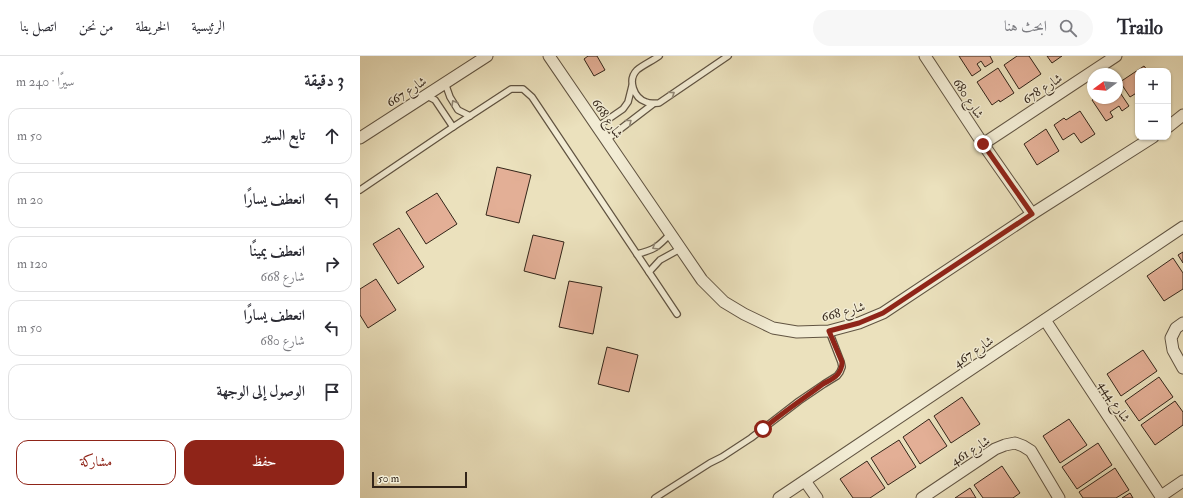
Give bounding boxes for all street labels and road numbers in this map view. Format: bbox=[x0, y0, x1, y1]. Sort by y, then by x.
street label: شارع 678 bbox=[1020, 70, 1067, 110]
street label: شارع 667 bbox=[384, 73, 431, 113]
street label: شارع 680 bbox=[947, 75, 987, 123]
street label: شارع 668 bbox=[586, 96, 626, 143]
street label: شارع 668 bbox=[820, 298, 868, 328]
street label: شارع 467 bbox=[950, 333, 998, 373]
street label: شارع 444 bbox=[1092, 378, 1133, 427]
street label: شارع 461 bbox=[948, 433, 995, 472]

